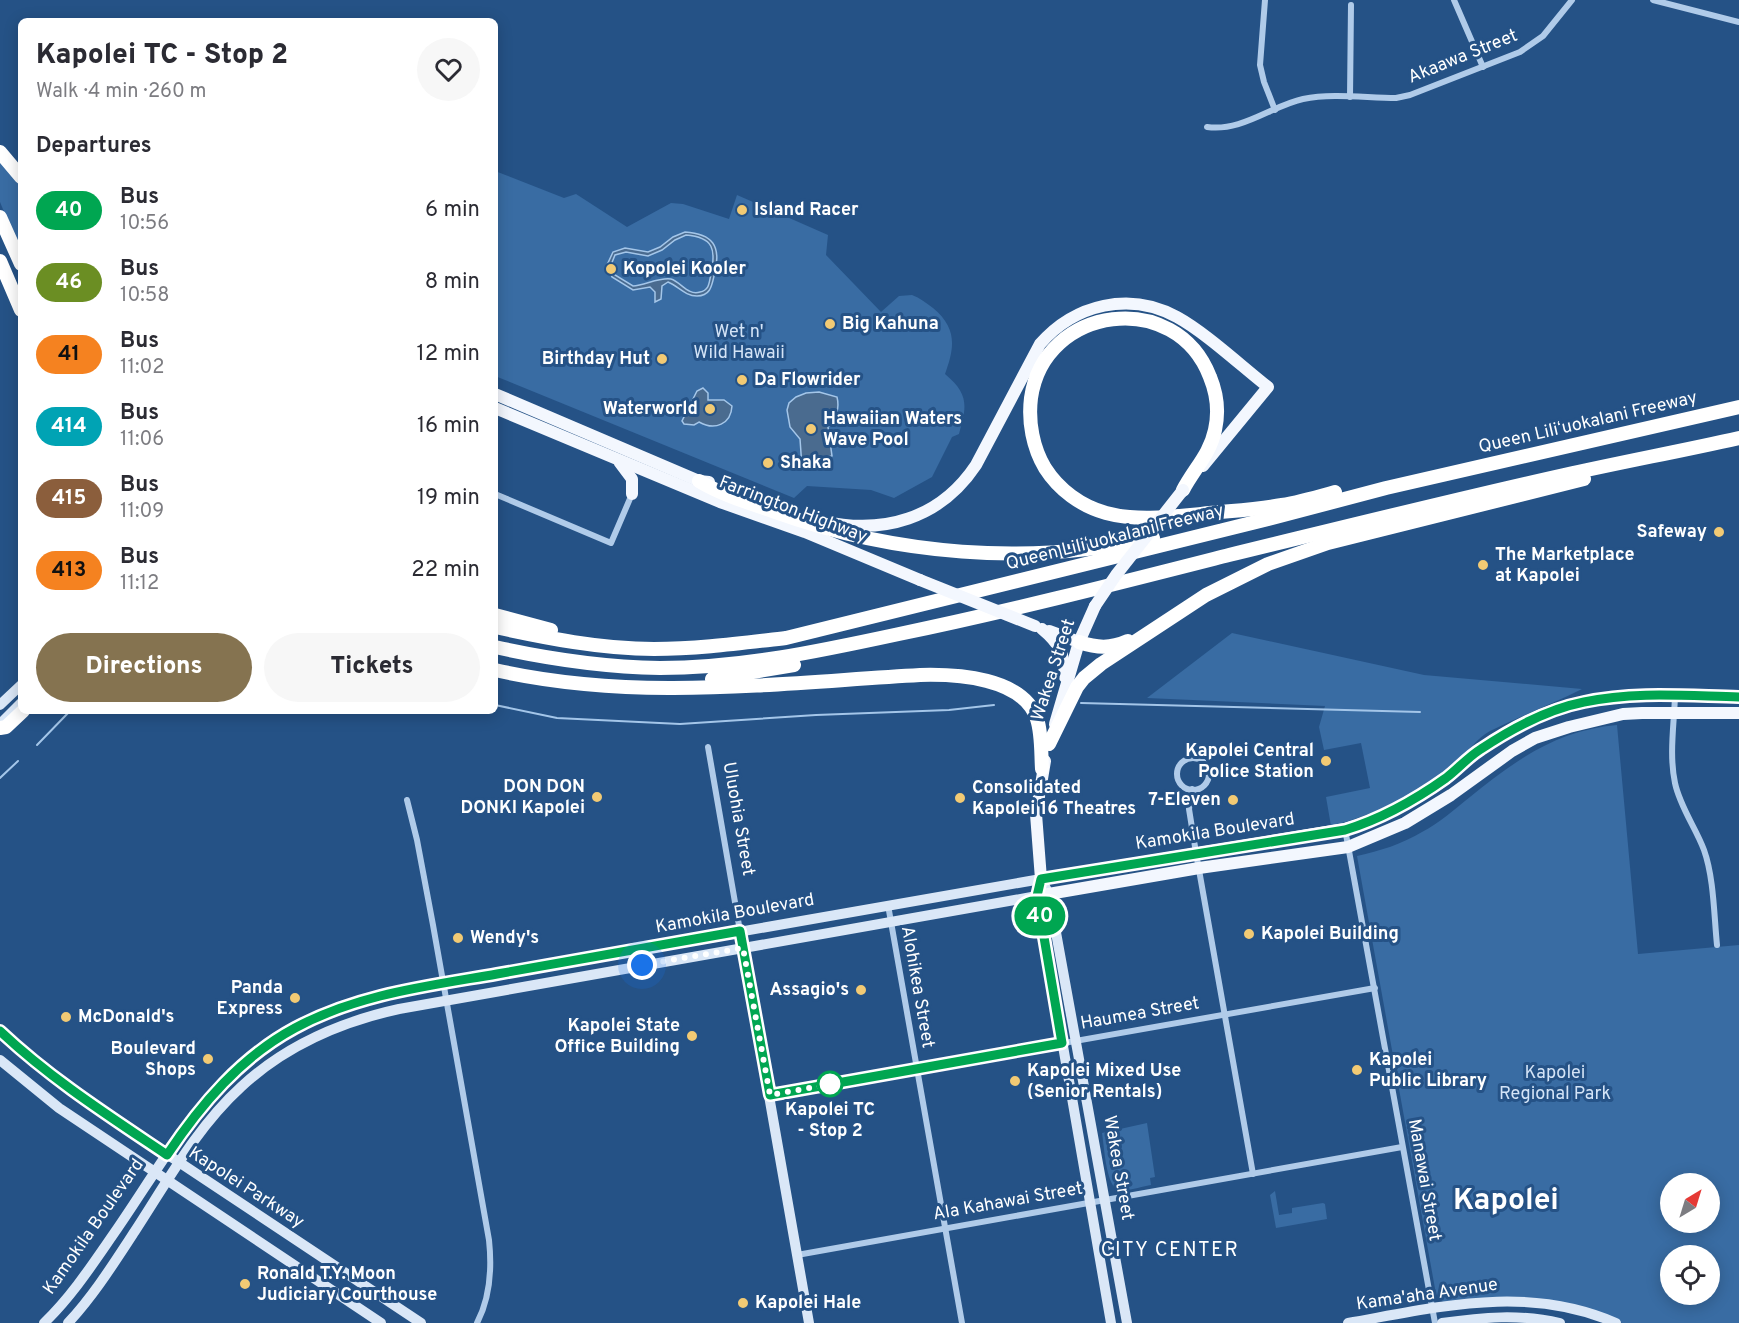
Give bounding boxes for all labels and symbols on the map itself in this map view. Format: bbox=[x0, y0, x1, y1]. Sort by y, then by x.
street label: Akaawa Street bbox=[1405, 25, 1521, 89]
place label: Island Racer bbox=[754, 199, 859, 222]
marker: Island Racer bbox=[735, 203, 749, 217]
place label: Kopolei Kooler bbox=[623, 258, 746, 281]
marker: Kopolei Kooler bbox=[604, 262, 618, 276]
place label: Big Kahuna bbox=[842, 313, 939, 336]
marker: Big Kahuna bbox=[823, 317, 837, 331]
park label: Wet n' Wild Hawaii bbox=[693, 321, 785, 365]
place label: Birthday Hut bbox=[542, 348, 650, 371]
marker: Birthday Hut bbox=[655, 352, 669, 366]
place label: Da Flowrider bbox=[754, 369, 861, 392]
marker: Da Flowrider bbox=[735, 373, 749, 387]
street label: Queen Liliʻuokalani Freeway bbox=[1476, 387, 1700, 459]
place label: Waterworld bbox=[603, 398, 698, 421]
marker: Waterworld bbox=[703, 402, 717, 416]
place label: Hawaiian Waters Wave Pool bbox=[823, 408, 962, 452]
marker: Hawaiian Waters Wave Pool bbox=[804, 422, 818, 436]
place label: Shaka bbox=[780, 452, 832, 475]
marker: Shaka bbox=[761, 456, 775, 470]
street label: Farrington Highway bbox=[716, 471, 870, 549]
street label: Queen Liliʻuokalani Freeway bbox=[1004, 500, 1226, 576]
place label: Safeway bbox=[1636, 521, 1707, 544]
marker: Safeway bbox=[1712, 525, 1726, 539]
place label: The Marketplace at Kapolei bbox=[1495, 544, 1635, 588]
marker: The Marketplace at Kapolei bbox=[1476, 558, 1490, 572]
street label: Wakea Street bbox=[1027, 616, 1081, 724]
place label: Kapolei Central Police Station bbox=[1185, 740, 1314, 784]
marker: Kapolei Central Police Station bbox=[1319, 754, 1333, 768]
street label: Uluohia Street bbox=[717, 760, 759, 878]
place label: DON DON DONKI Kapolei bbox=[460, 776, 585, 820]
place label: Consolidated Kapolei 16 Theatres bbox=[972, 777, 1136, 821]
place label: 7-Eleven bbox=[1148, 789, 1221, 812]
marker: DON DON DONKI Kapolei bbox=[590, 790, 604, 804]
marker: Consolidated Kapolei 16 Theatres bbox=[953, 791, 967, 805]
marker: 7-Eleven bbox=[1226, 793, 1240, 807]
street label: Kamokila Boulevard bbox=[1134, 808, 1296, 856]
street label: Kamokila Boulevard bbox=[654, 889, 816, 939]
line badge: 40 bbox=[1013, 896, 1067, 936]
place label: Kapolei Building bbox=[1261, 923, 1399, 946]
street label: Alohikea Street bbox=[895, 924, 939, 1050]
place label: Wendy's bbox=[470, 927, 539, 950]
marker: Kapolei Building bbox=[1242, 927, 1256, 941]
marker: Wendy's bbox=[451, 931, 465, 945]
your location bbox=[627, 950, 657, 980]
place label: Panda Express bbox=[216, 977, 283, 1021]
place label: Assagio's bbox=[770, 979, 849, 1002]
marker: Assagio's bbox=[854, 983, 868, 997]
marker: Panda Express bbox=[288, 991, 302, 1005]
street label: Haumea Street bbox=[1079, 992, 1201, 1036]
place label: McDonald's bbox=[78, 1006, 174, 1029]
marker: McDonald's bbox=[59, 1010, 73, 1024]
place label: Kapolei State Office Building bbox=[554, 1015, 680, 1059]
marker: Kapolei State Office Building bbox=[685, 1029, 699, 1043]
place label: Boulevard Shops bbox=[111, 1038, 196, 1082]
place label: Kapolei Public Library bbox=[1369, 1049, 1487, 1093]
marker: Boulevard Shops bbox=[201, 1052, 215, 1066]
place label: Kapolei Mixed Use (Senior Rentals) bbox=[1027, 1060, 1181, 1104]
park label: Kapolei Regional Park bbox=[1499, 1062, 1611, 1106]
marker: Kapolei Public Library bbox=[1350, 1063, 1364, 1077]
marker: Kapolei TC - Stop 2 bbox=[817, 1071, 843, 1097]
marker: Kapolei Mixed Use (Senior Rentals) bbox=[1008, 1074, 1022, 1088]
place label: Kapolei TC - Stop 2 bbox=[785, 1099, 875, 1143]
street label: Wakea Street bbox=[1097, 1114, 1139, 1222]
street label: Manawai Street bbox=[1402, 1117, 1446, 1243]
street label: Kapolei Parkway bbox=[184, 1142, 308, 1234]
street label: Kamokila Boulevard bbox=[38, 1155, 150, 1299]
north arrow bbox=[1660, 1173, 1720, 1233]
street label: Ala Kahawai Street bbox=[931, 1177, 1085, 1227]
district label: Kapolei bbox=[1453, 1183, 1559, 1220]
district label: CITY CENTER bbox=[1101, 1238, 1239, 1264]
place label: Ronald T.Y. Moon Judiciary Courthouse bbox=[257, 1263, 437, 1307]
street label: Kama'aha Avenue bbox=[1355, 1274, 1499, 1316]
marker: Ronald T.Y. Moon Judiciary Courthouse bbox=[238, 1277, 252, 1291]
place label: Kapolei Hale bbox=[755, 1292, 861, 1315]
marker: Kapolei Hale bbox=[736, 1296, 750, 1310]

